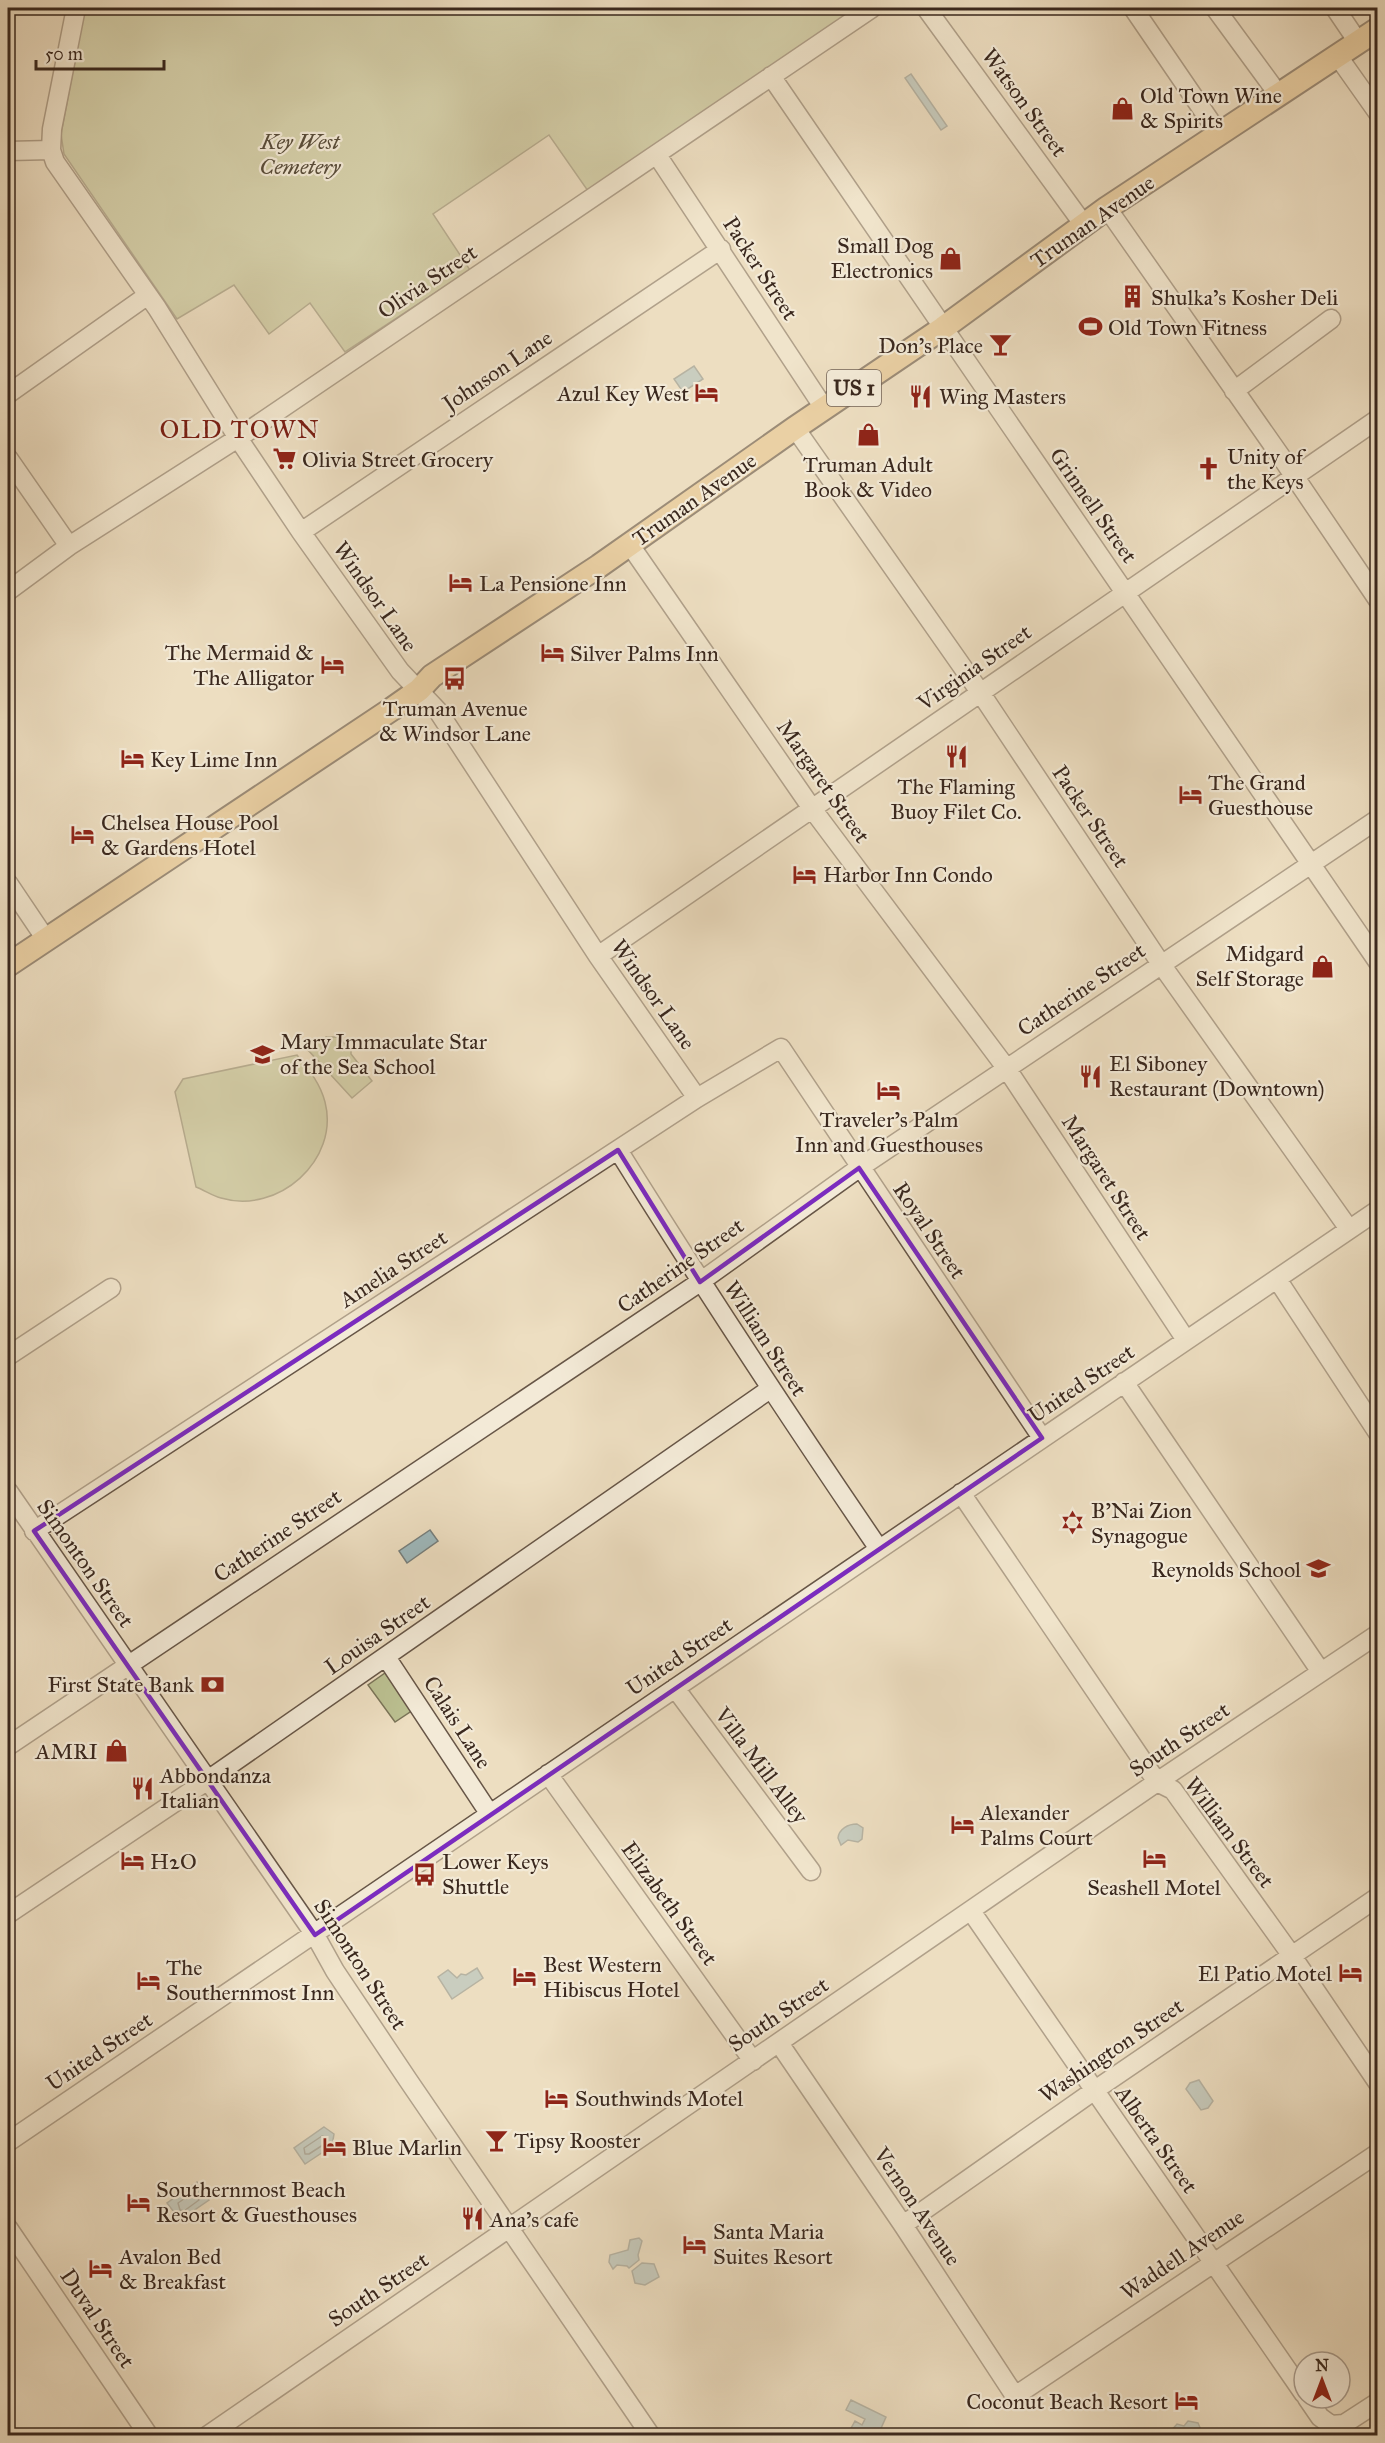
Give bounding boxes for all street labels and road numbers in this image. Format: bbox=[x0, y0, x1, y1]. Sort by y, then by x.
street label: Watson Street bbox=[976, 43, 1073, 162]
street label: Truman Avenue bbox=[1025, 169, 1159, 274]
street label: Packer Street bbox=[717, 212, 804, 325]
street label: Olivia Street bbox=[373, 238, 482, 324]
street label: Johnson Lane bbox=[436, 324, 557, 418]
road number: US 1 bbox=[827, 370, 881, 406]
street label: Grinnell Street bbox=[1044, 442, 1143, 568]
street label: Truman Avenue bbox=[627, 447, 761, 552]
street label: Windsor Lane bbox=[328, 536, 424, 657]
street label: Virginia Street bbox=[911, 618, 1036, 717]
street label: Margaret Street bbox=[771, 714, 876, 848]
street label: Packer Street bbox=[1047, 760, 1135, 873]
street label: Windsor Lane bbox=[606, 934, 702, 1055]
street label: Catherine Street bbox=[1012, 937, 1150, 1042]
street label: Margaret Street bbox=[1056, 1109, 1157, 1245]
street label: Royal Street bbox=[887, 1177, 972, 1284]
street label: Catherine Street bbox=[612, 1212, 749, 1319]
street label: Amelia Street bbox=[333, 1223, 452, 1314]
street label: William Street bbox=[718, 1276, 813, 1401]
street label: United Street bbox=[1023, 1338, 1140, 1429]
street label: Catherine Street bbox=[208, 1483, 346, 1588]
street label: Simonton Street bbox=[31, 1494, 140, 1633]
street label: Louisa Street bbox=[320, 1588, 435, 1680]
street label: United Street bbox=[621, 1611, 738, 1702]
street label: Calais Lane bbox=[418, 1671, 497, 1774]
street label: South Street bbox=[1124, 1696, 1235, 1783]
street label: Villa Mill Alley bbox=[709, 1701, 815, 1829]
street label: William Street bbox=[1179, 1771, 1280, 1893]
street label: Elizabeth Street bbox=[616, 1836, 724, 1971]
street label: Simonton Street bbox=[308, 1894, 413, 2035]
street label: South Street bbox=[723, 1971, 834, 2058]
street label: Washington Street bbox=[1034, 1992, 1189, 2109]
street label: United Street bbox=[41, 2006, 158, 2097]
street label: Alberta Street bbox=[1109, 2079, 1204, 2199]
street label: Vernon Avenue bbox=[868, 2141, 967, 2271]
street label: Waddell Avenue bbox=[1115, 2203, 1249, 2306]
street label: South Street bbox=[323, 2246, 434, 2333]
street label: Duval Street bbox=[54, 2263, 141, 2373]

